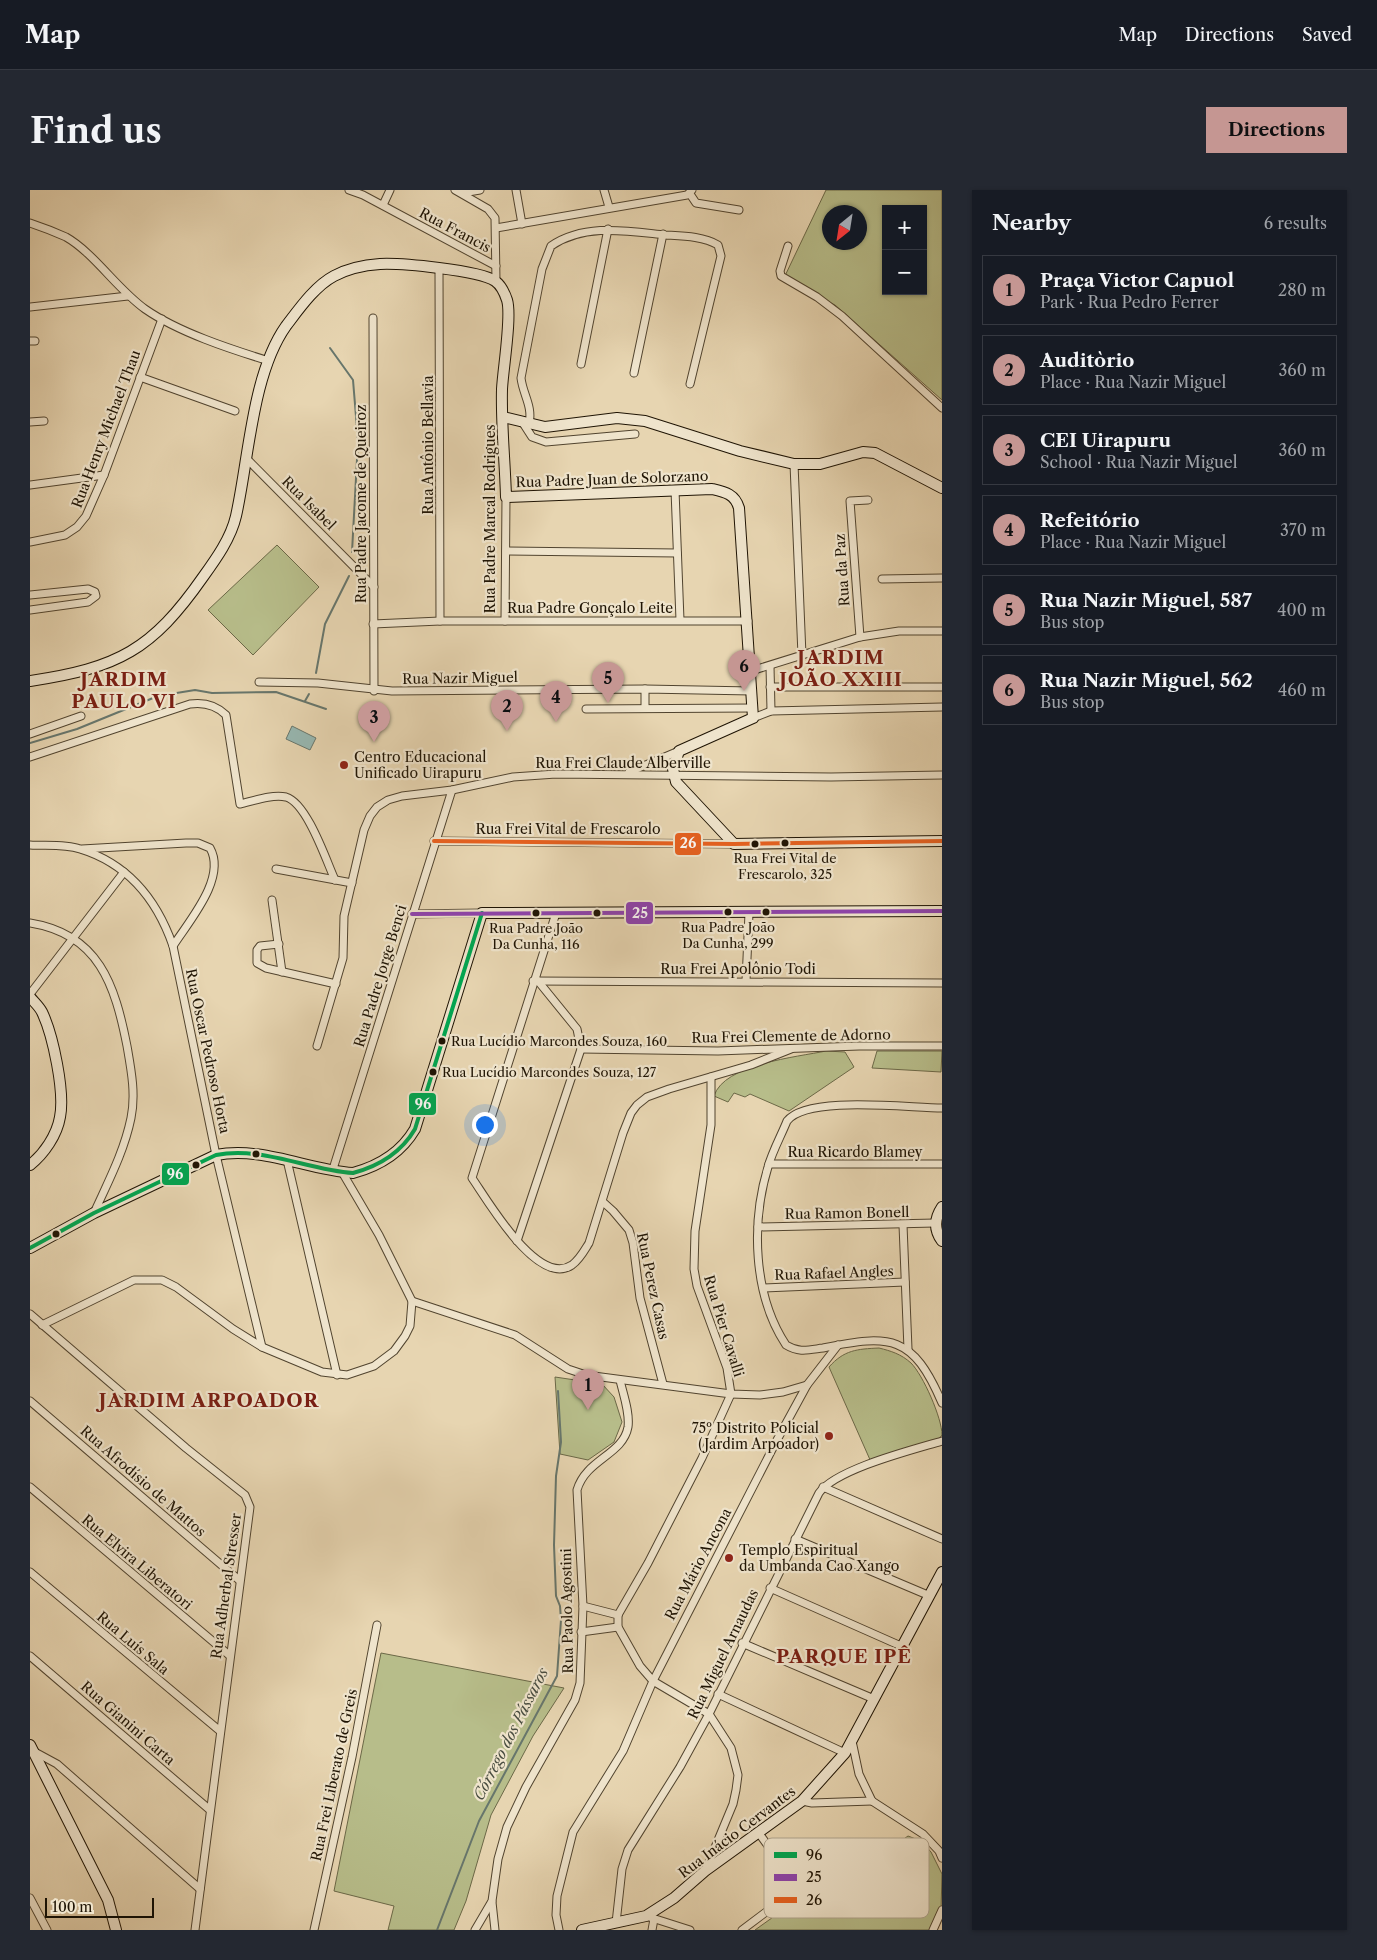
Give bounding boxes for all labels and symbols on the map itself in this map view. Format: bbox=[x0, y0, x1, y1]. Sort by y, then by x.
street label: Rua Francis bbox=[416, 204, 494, 256]
north arrow bbox=[822, 205, 867, 250]
street label: Rua Henry Michael Thau bbox=[68, 347, 145, 510]
street label: Rua Antônio Bellavia bbox=[419, 375, 437, 515]
street label: Rua Padre Jacome de Queiroz bbox=[352, 405, 370, 603]
street label: Rua Padre Marcal Rodrigues bbox=[481, 424, 499, 614]
street label: Rua Padre Juan de Solorzano bbox=[515, 467, 709, 491]
street label: Rua Isabel bbox=[278, 472, 340, 534]
street label: Rua da Paz bbox=[830, 533, 854, 607]
street label: Rua Padre Gonçalo Leite bbox=[507, 599, 673, 617]
district label: JARDIM JOÃO XXIII bbox=[776, 646, 903, 691]
pin: 6 bbox=[728, 650, 760, 691]
pin: 5 bbox=[592, 662, 624, 703]
district label: JARDIM PAULO VI bbox=[71, 668, 177, 713]
street label: Rua Nazir Miguel bbox=[402, 668, 518, 688]
pin: 4 bbox=[540, 681, 572, 722]
pin: 2 bbox=[491, 690, 523, 731]
pin: 3 bbox=[358, 701, 390, 742]
place label: Centro Educacional Unificado Uirapuru bbox=[354, 748, 486, 782]
street label: Rua Frei Claude Alberville bbox=[535, 754, 711, 772]
marker: Centro Educacional Unificado Uirapuru bbox=[338, 759, 350, 771]
street label: Rua Frei Vital de Frescarolo bbox=[475, 820, 661, 838]
line badge: 26 bbox=[674, 832, 702, 856]
text: 26 bbox=[680, 834, 696, 852]
marker: Rua Frei Vital de Frescarolo, 325 bbox=[780, 838, 790, 848]
unlabelled marker bbox=[750, 839, 760, 849]
place label: Rua Frei Vital de Frescarolo, 325 bbox=[734, 850, 836, 882]
line badge: 25 bbox=[625, 901, 654, 925]
street label: Rua Padre Jorge Benci bbox=[350, 903, 410, 1049]
text: 25 bbox=[632, 904, 648, 922]
marker: Rua Padre João Da Cunha, 299 bbox=[723, 907, 733, 917]
unlabelled marker bbox=[761, 907, 771, 917]
marker: Rua Padre João Da Cunha, 116 bbox=[531, 908, 541, 918]
unlabelled marker bbox=[592, 908, 602, 918]
place label: Rua Padre João Da Cunha, 299 bbox=[681, 919, 775, 951]
place label: Rua Padre João Da Cunha, 116 bbox=[489, 920, 583, 952]
street label: Rua Frei Apolônio Todi bbox=[660, 960, 816, 978]
street label: Rua Oscar Pedroso Horta bbox=[182, 967, 234, 1136]
street label: Rua Frei Clemente de Adorno bbox=[691, 1025, 891, 1047]
place label: Rua Lucídio Marcondes Souza, 160 bbox=[451, 1033, 667, 1049]
marker: Rua Lucídio Marcondes Souza, 160 bbox=[437, 1036, 447, 1046]
place label: Rua Lucídio Marcondes Souza, 127 bbox=[442, 1064, 657, 1080]
marker: Rua Lucídio Marcondes Souza, 127 bbox=[428, 1067, 438, 1077]
line badge: 96 bbox=[408, 1092, 437, 1116]
text: 96 bbox=[415, 1095, 431, 1113]
your location bbox=[472, 1112, 498, 1138]
street label: Rua Ricardo Blamey bbox=[787, 1143, 923, 1161]
unlabelled marker bbox=[251, 1149, 261, 1159]
unlabelled marker bbox=[191, 1160, 201, 1170]
line badge: 96 bbox=[161, 1162, 190, 1186]
text: 96 bbox=[167, 1165, 183, 1183]
street label: Rua Ramon Bonell bbox=[784, 1203, 910, 1223]
unlabelled marker bbox=[51, 1229, 61, 1239]
street label: Rua Perez Casas bbox=[633, 1231, 673, 1341]
street label: Rua Rafael Angles bbox=[774, 1262, 894, 1284]
street label: Rua Pier Cavalli bbox=[700, 1273, 748, 1379]
pin: 1 bbox=[572, 1369, 604, 1410]
district label: JARDIM ARPOADOR bbox=[96, 1389, 319, 1412]
place label: 75º Distrito Policial (Jardim Arpoador) bbox=[692, 1419, 819, 1453]
street label: Rua Afrodísio de Mattos bbox=[77, 1422, 209, 1540]
marker: 75º Distrito Policial (Jardim Arpoador) bbox=[823, 1430, 835, 1442]
street label: Rua Mário Ancona bbox=[661, 1504, 735, 1623]
street label: Rua Elvira Liberatori bbox=[78, 1511, 196, 1613]
street label: Rua Adherbal Stresser bbox=[207, 1512, 245, 1660]
place label: Templo Espiritual da Umbanda Cao Xango bbox=[739, 1541, 899, 1575]
street label: Rua Paolo Agostini bbox=[557, 1548, 577, 1674]
marker: Templo Espiritual da Umbanda Cao Xango bbox=[723, 1552, 735, 1564]
street label: Rua Miguel Arnaudas bbox=[684, 1586, 762, 1722]
street label: Rua Luís Sala bbox=[93, 1608, 173, 1679]
district label: PARQUE IPÊ bbox=[776, 1645, 912, 1668]
water label: Córrego dos Pássaros bbox=[469, 1664, 552, 1803]
street label: Rua Gianini Carta bbox=[77, 1677, 179, 1769]
street label: Rua Frei Liberato de Greis bbox=[307, 1687, 361, 1863]
street label: Rua Inácio Cervantes bbox=[675, 1782, 799, 1882]
legend bbox=[764, 1838, 929, 1918]
text: 96 bbox=[806, 1846, 822, 1864]
text: 25 bbox=[806, 1868, 822, 1886]
text: 26 bbox=[806, 1891, 822, 1909]
scale bar bbox=[45, 1895, 154, 1918]

